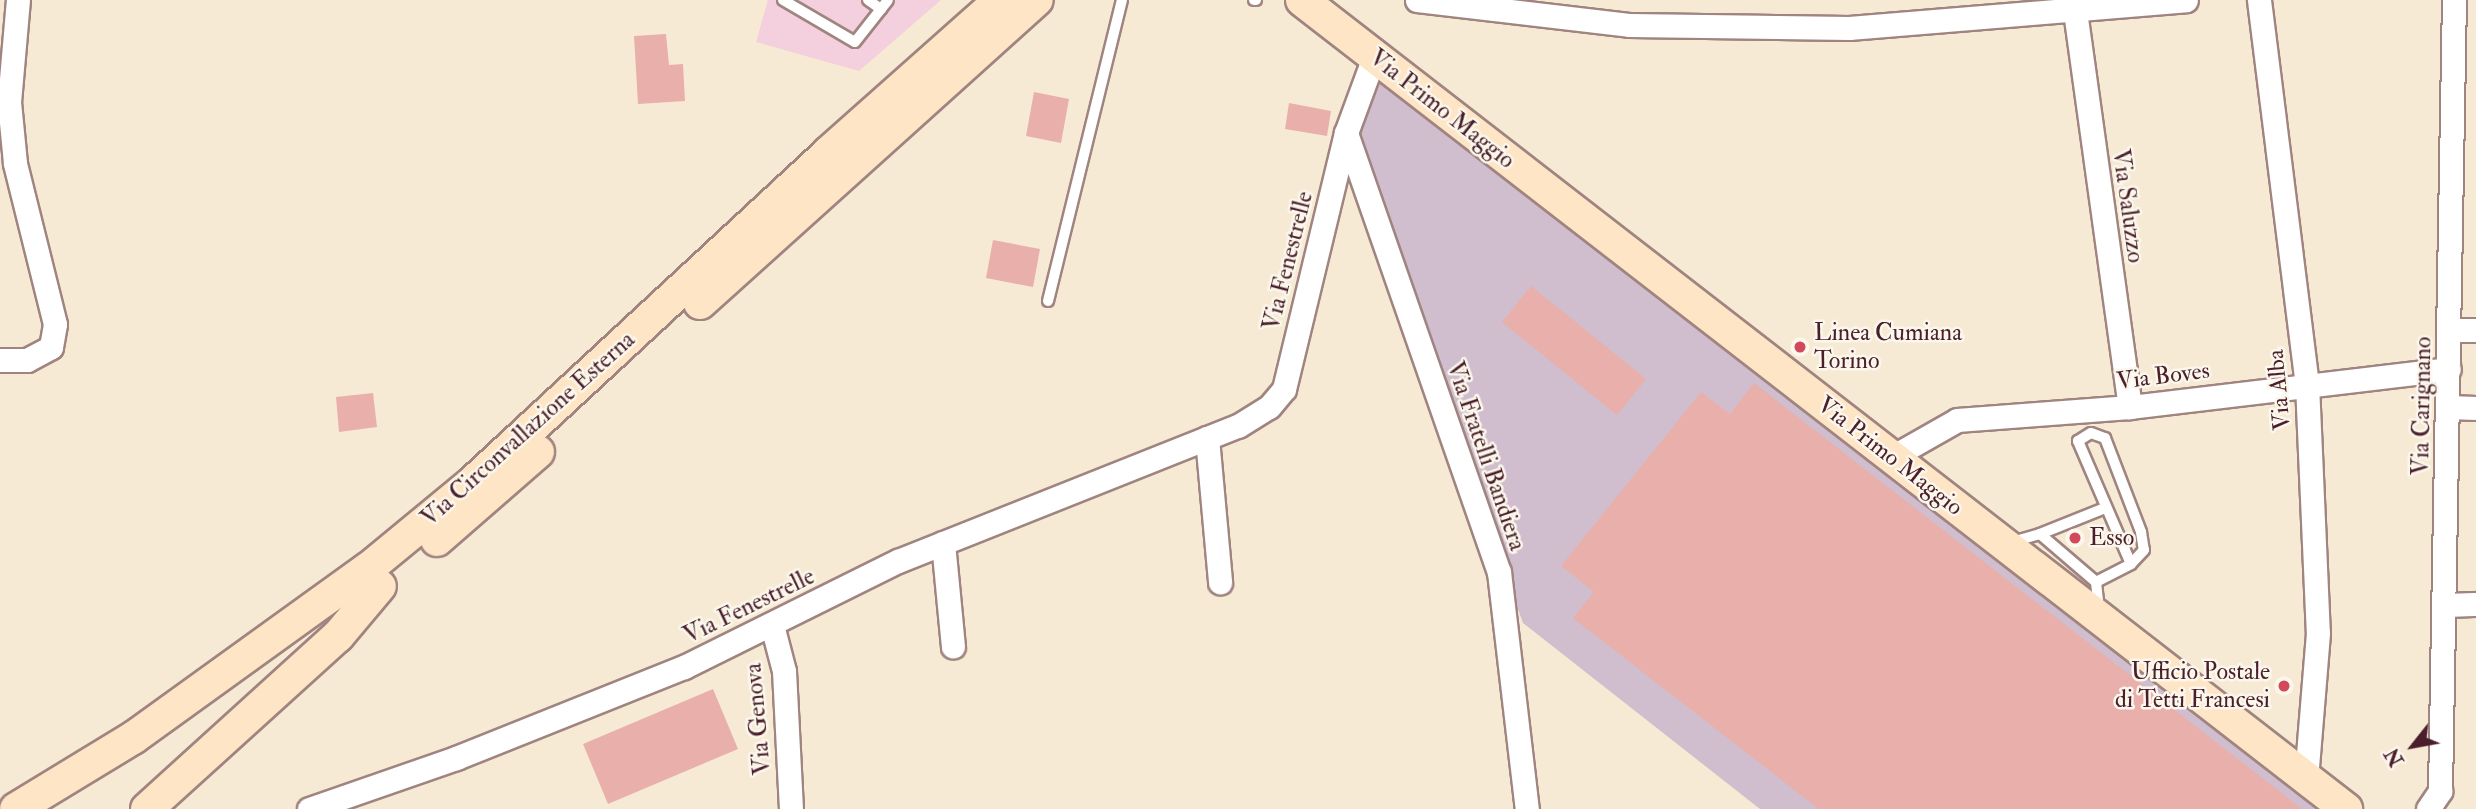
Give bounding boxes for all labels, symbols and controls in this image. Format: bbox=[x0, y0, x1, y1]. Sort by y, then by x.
street label: Via Primo Maggio bbox=[1363, 43, 1521, 175]
street label: Via Saluzzo bbox=[2106, 147, 2150, 265]
street label: Via Fenestrelle bbox=[1257, 189, 1319, 333]
place label: Linea Cumiana Torino bbox=[1814, 319, 1962, 375]
street label: Via Circonvallazione Esterna bbox=[415, 325, 641, 533]
street label: Via Carignano bbox=[2406, 336, 2438, 476]
marker: Linea Cumiana Torino bbox=[1792, 339, 1808, 355]
street label: Via Alba bbox=[2261, 348, 2297, 432]
street label: Via Boves bbox=[2115, 356, 2211, 396]
street label: Via Fratelli Bandiera bbox=[1440, 358, 1532, 554]
street label: Via Primo Maggio bbox=[1811, 390, 1969, 522]
place label: Esso bbox=[2089, 524, 2134, 552]
marker: Esso bbox=[2067, 530, 2083, 546]
street label: Via Fenestrelle bbox=[679, 562, 819, 650]
place label: Ufficio Postale di Tetti Francesi bbox=[2115, 658, 2270, 714]
street label: Via Genova bbox=[739, 662, 777, 776]
marker: Ufficio Postale di Tetti Francesi bbox=[2276, 678, 2292, 694]
north arrow bbox=[2378, 711, 2448, 781]
text: N bbox=[2380, 743, 2410, 770]

